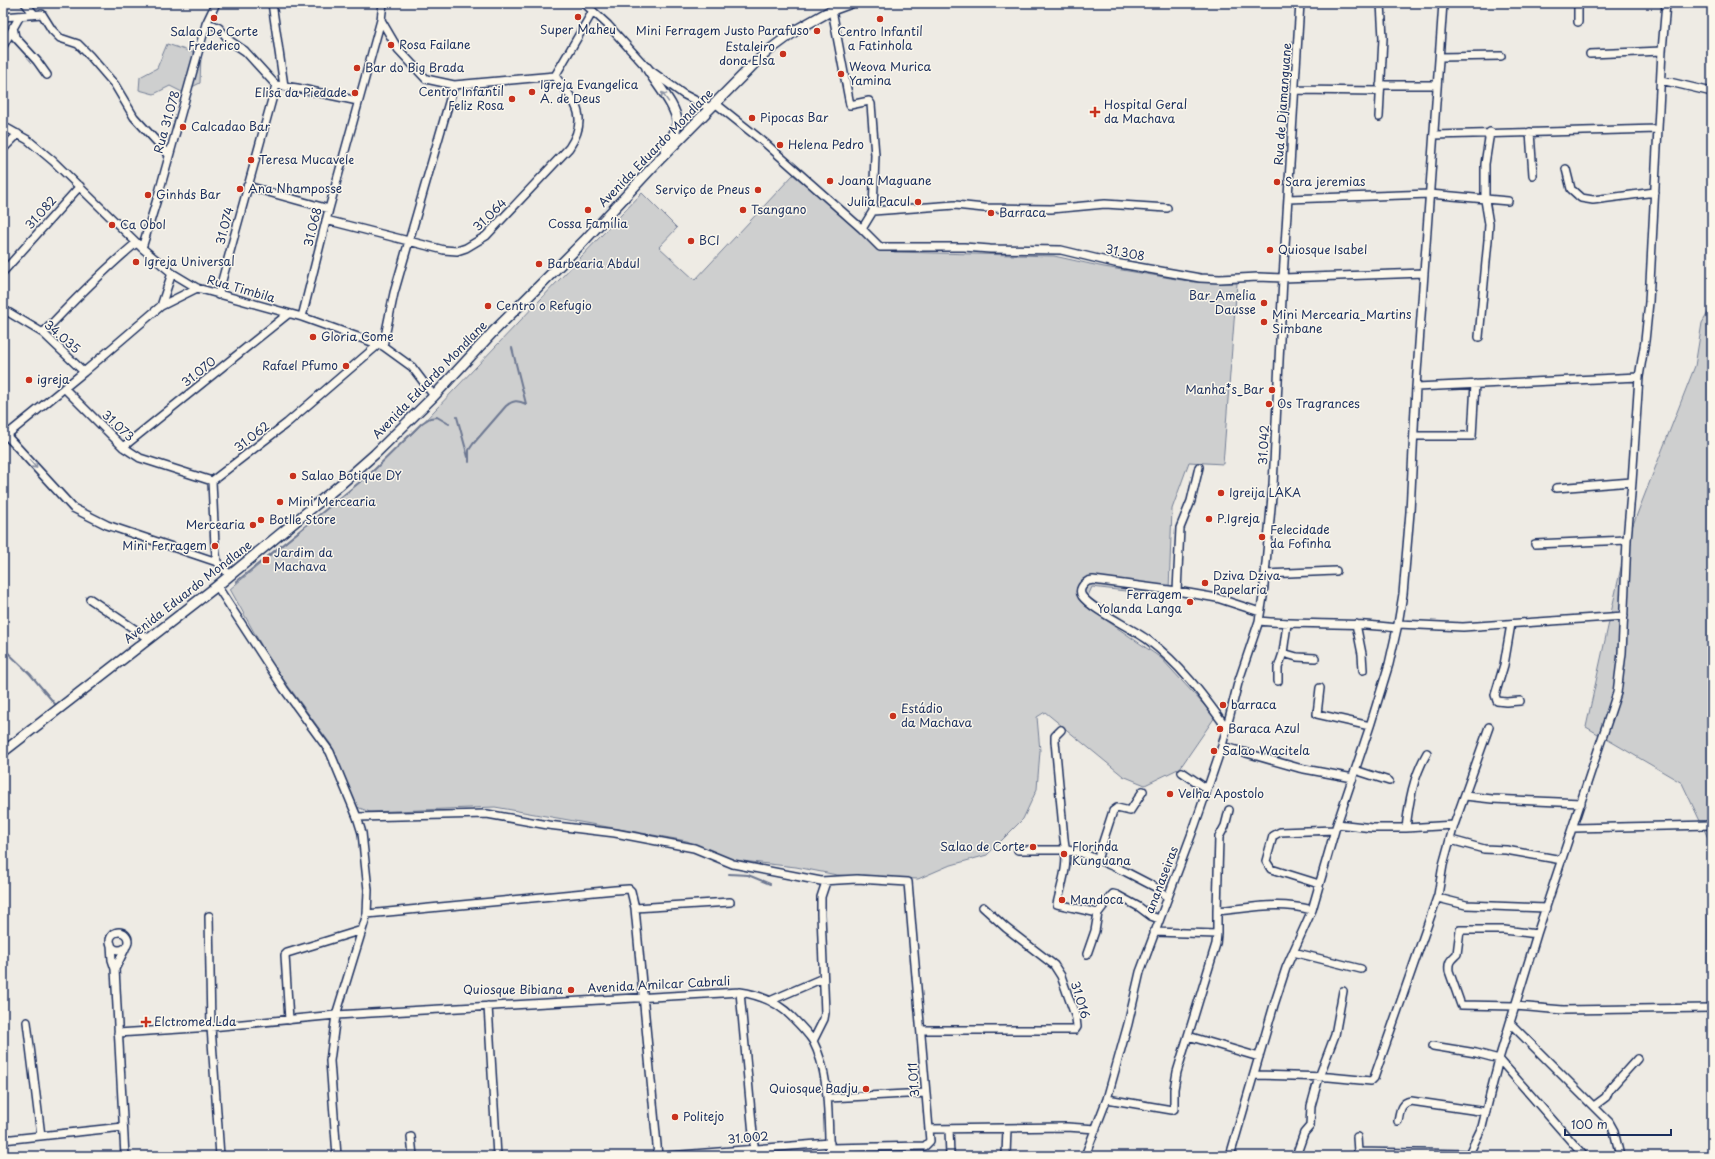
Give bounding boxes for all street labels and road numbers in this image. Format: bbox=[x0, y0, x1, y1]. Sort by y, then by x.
street label: Rua de Djamanguane bbox=[1269, 42, 1295, 166]
street label: Avenida Eduardo Mondlane bbox=[594, 84, 717, 211]
street label: Rua 31.078 bbox=[148, 88, 184, 155]
street label: 31.082 bbox=[20, 191, 60, 233]
street label: 31.064 bbox=[468, 194, 510, 235]
street label: 31.074 bbox=[210, 205, 238, 247]
street label: 31.068 bbox=[298, 205, 326, 248]
street label: 31.308 bbox=[1104, 239, 1147, 265]
street label: Rua Timbila bbox=[205, 270, 278, 306]
street label: 34.035 bbox=[41, 315, 85, 357]
street label: Avenida Eduardo Mondlane bbox=[368, 316, 491, 443]
street label: 31.070 bbox=[177, 352, 220, 391]
street label: 31.073 bbox=[98, 405, 139, 445]
street label: 31.062 bbox=[230, 417, 273, 456]
street label: 31.042 bbox=[1253, 424, 1273, 466]
street label: Avenida Eduardo Mondlane bbox=[119, 535, 256, 647]
street label: ananaseiras bbox=[1140, 843, 1182, 916]
street label: Avenida Amilcar Cabrali bbox=[587, 971, 731, 997]
street label: 31.016 bbox=[1067, 979, 1095, 1021]
street label: 31.011 bbox=[903, 1062, 923, 1098]
street label: 31.002 bbox=[726, 1126, 769, 1148]

